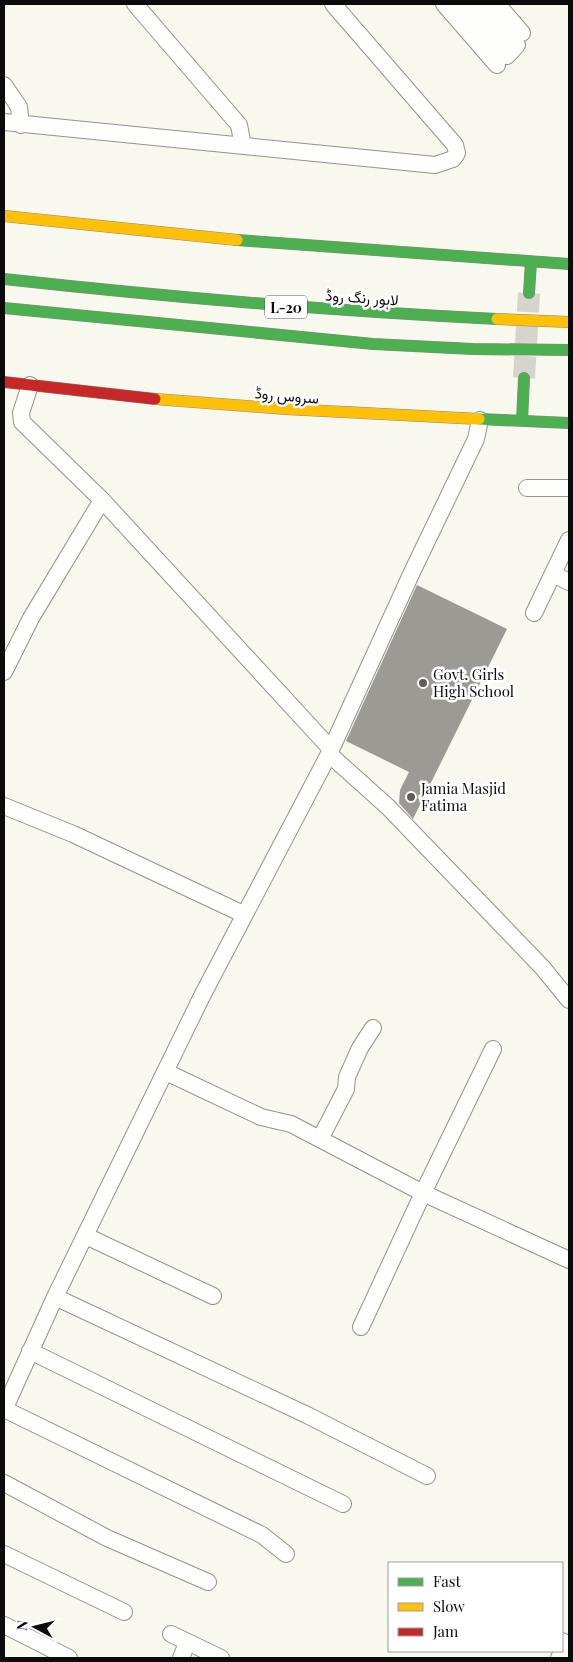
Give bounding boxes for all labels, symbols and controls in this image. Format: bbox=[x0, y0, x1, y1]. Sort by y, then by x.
street label: لاہور رنگ روڈ bbox=[325, 284, 399, 311]
road number: L-20 bbox=[265, 296, 307, 318]
street label: سروس روڈ bbox=[254, 382, 320, 409]
place label: Govt. Girls High School bbox=[433, 664, 514, 701]
marker: Govt. Girls High School bbox=[417, 677, 429, 689]
place label: Jamia Masjid Fatima bbox=[420, 778, 506, 815]
marker: Jamia Masjid Fatima bbox=[405, 791, 417, 803]
legend bbox=[388, 1562, 563, 1652]
text: Fast bbox=[433, 1571, 462, 1591]
text: Slow bbox=[433, 1596, 465, 1616]
north arrow bbox=[10, 1602, 60, 1652]
text: N bbox=[12, 1619, 32, 1632]
text: Jam bbox=[432, 1621, 459, 1641]

